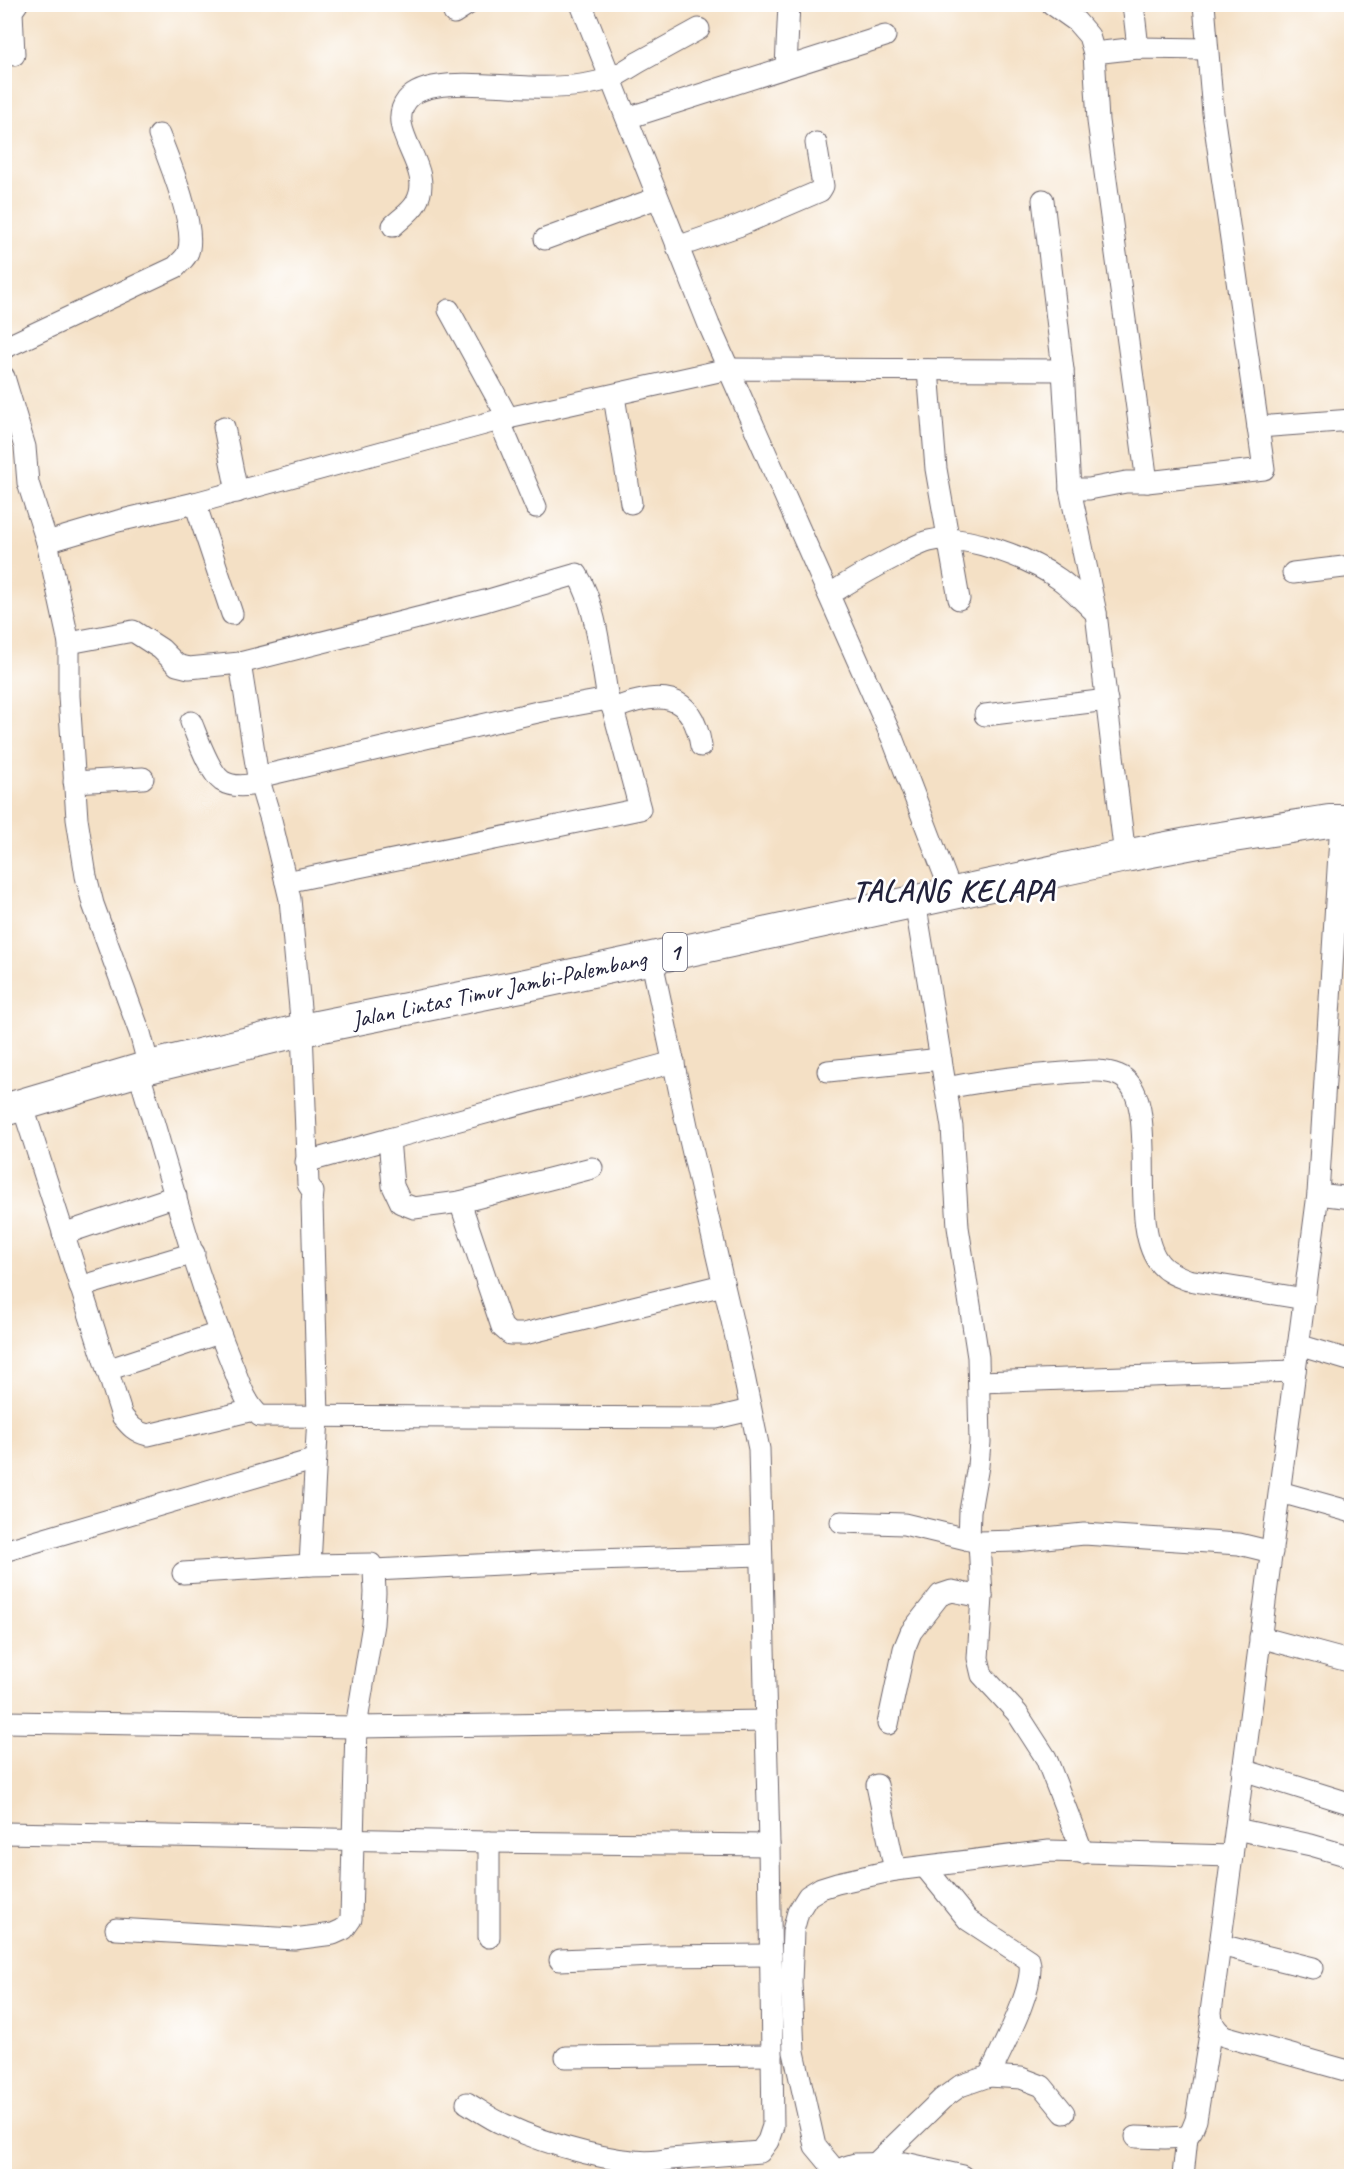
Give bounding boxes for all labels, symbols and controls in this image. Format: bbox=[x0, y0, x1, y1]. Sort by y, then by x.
district label: TALANG KELAPA bbox=[853, 872, 1057, 910]
road number: 1 bbox=[663, 933, 687, 971]
street label: Jalan Lintas Timur Jambi-Palembang bbox=[348, 943, 651, 1035]

